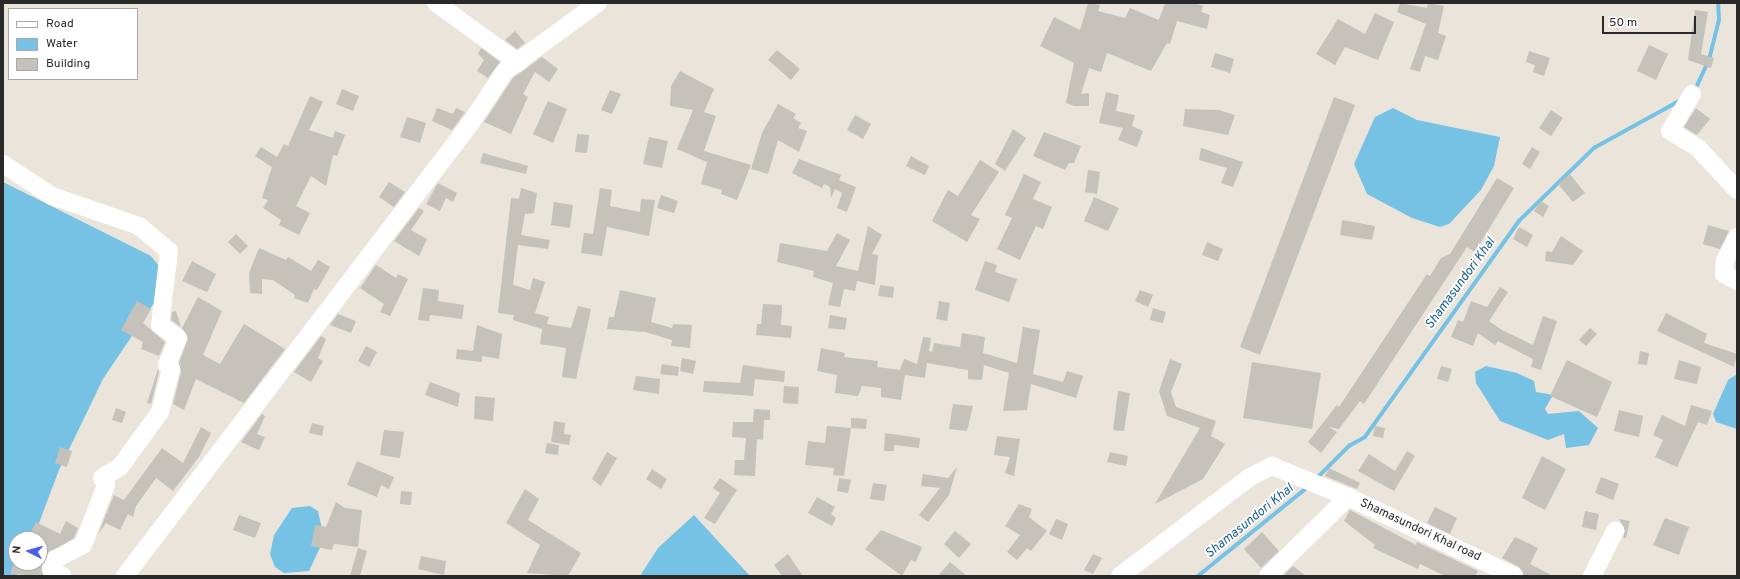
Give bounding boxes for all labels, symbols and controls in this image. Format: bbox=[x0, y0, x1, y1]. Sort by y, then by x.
legend bbox=[8, 8, 138, 80]
scale bar bbox=[1604, 8, 1698, 34]
text: 50 m bbox=[1609, 15, 1637, 31]
text: Road bbox=[46, 16, 74, 32]
text: Water bbox=[46, 36, 78, 52]
text: Building bbox=[46, 56, 90, 72]
water label: Shamasundori Khal bbox=[1423, 235, 1499, 333]
water label: Shamasundori Khal bbox=[1203, 482, 1297, 562]
street label: Shamasundori Khal road bbox=[1357, 497, 1483, 565]
north arrow bbox=[8, 531, 48, 571]
text: N bbox=[10, 545, 24, 555]

